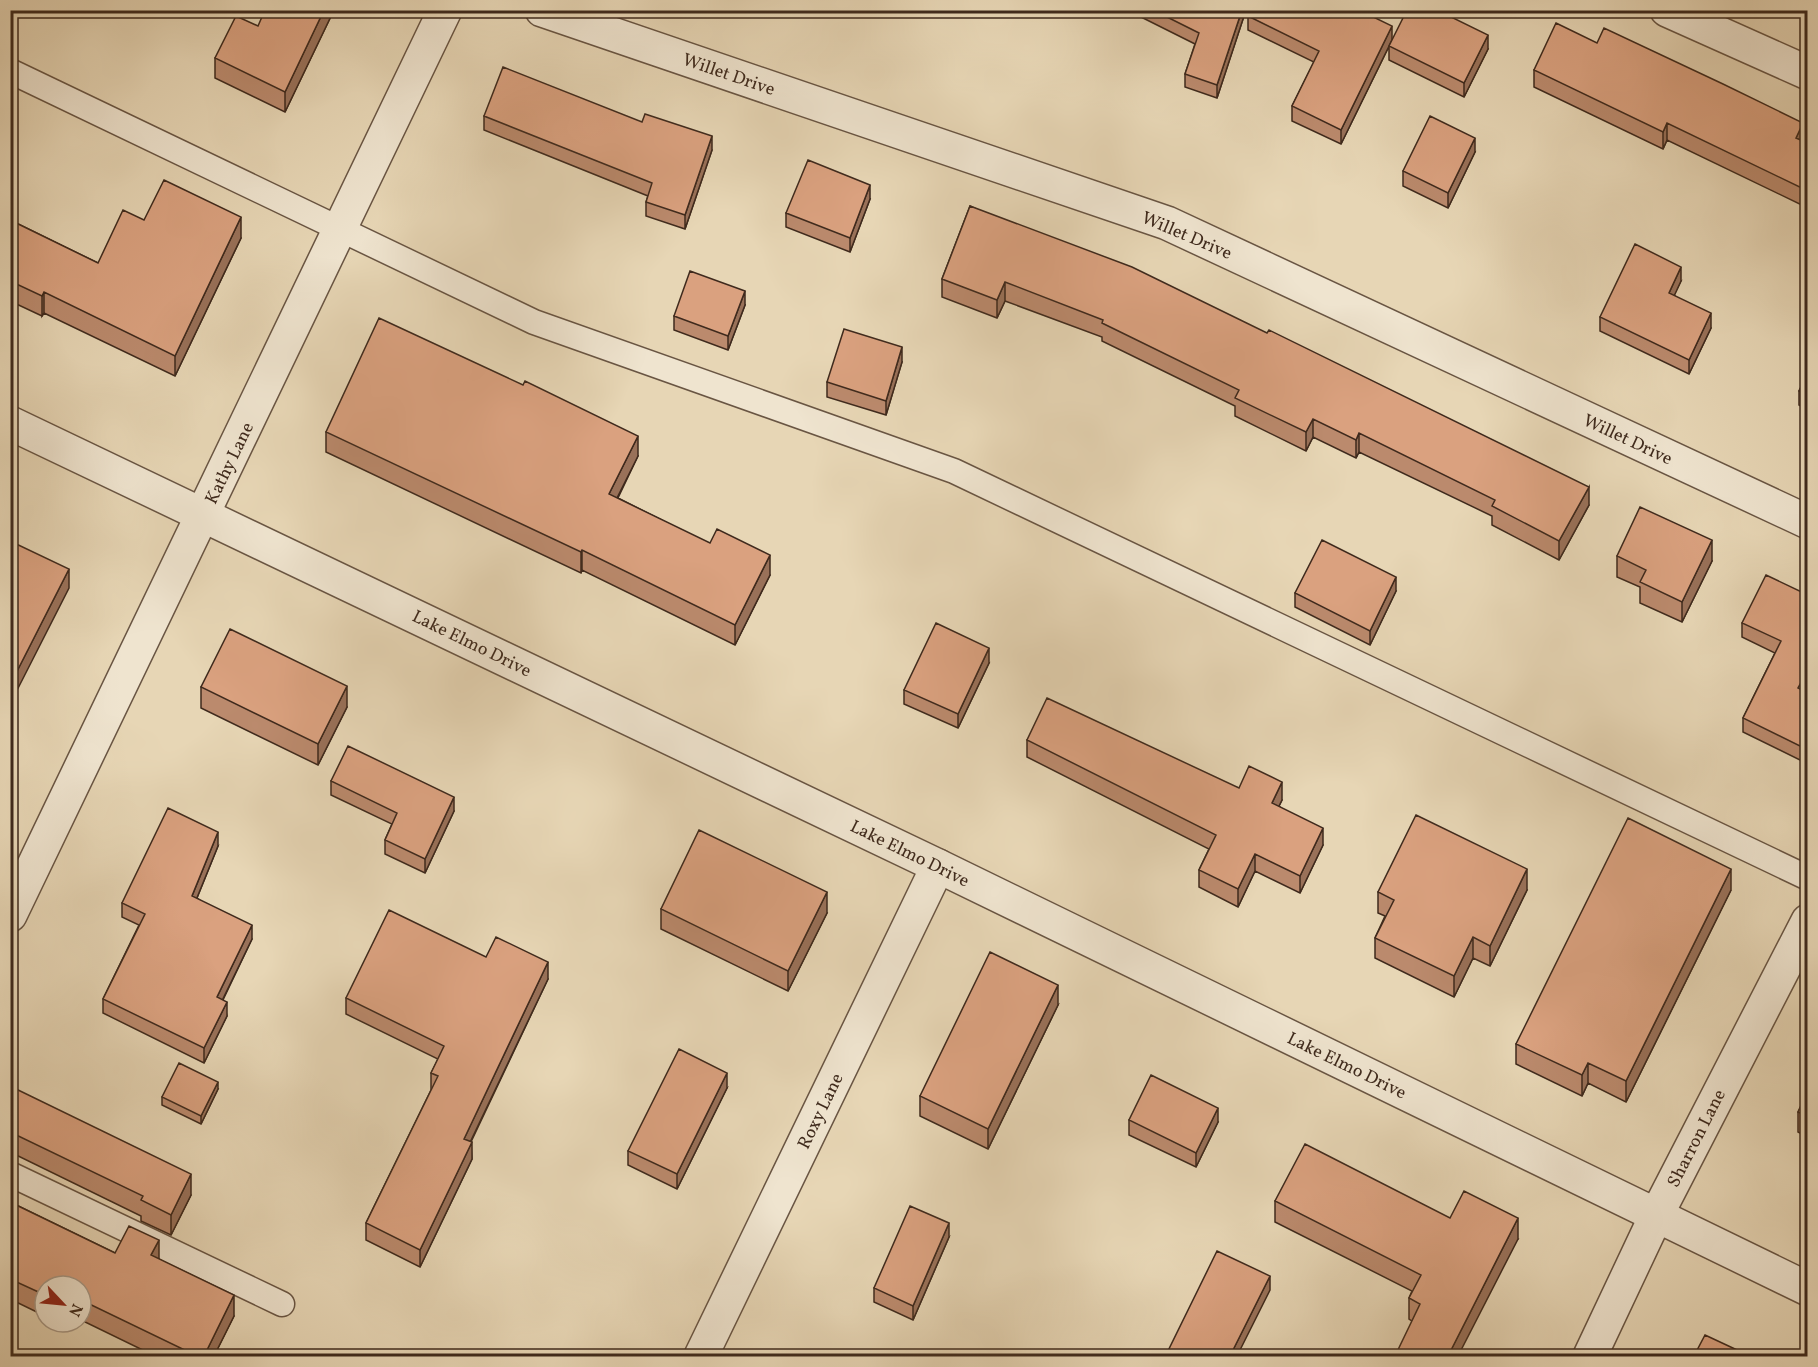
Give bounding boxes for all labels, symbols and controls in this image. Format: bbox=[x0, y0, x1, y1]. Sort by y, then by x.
street label: Willet Drive bbox=[679, 48, 778, 103]
street label: Willet Drive bbox=[1137, 206, 1236, 267]
street label: Willet Drive bbox=[1579, 409, 1676, 472]
street label: Kathy Lane bbox=[200, 418, 261, 509]
street label: Lake Elmo Drive bbox=[407, 605, 535, 684]
street label: Lake Elmo Drive bbox=[845, 815, 973, 894]
street label: Lake Elmo Drive bbox=[1282, 1027, 1410, 1106]
street label: Roxy Lane bbox=[792, 1069, 850, 1154]
street label: Sharron Lane bbox=[1662, 1085, 1733, 1192]
north arrow bbox=[33, 1274, 93, 1334]
text: N bbox=[62, 1300, 87, 1320]

